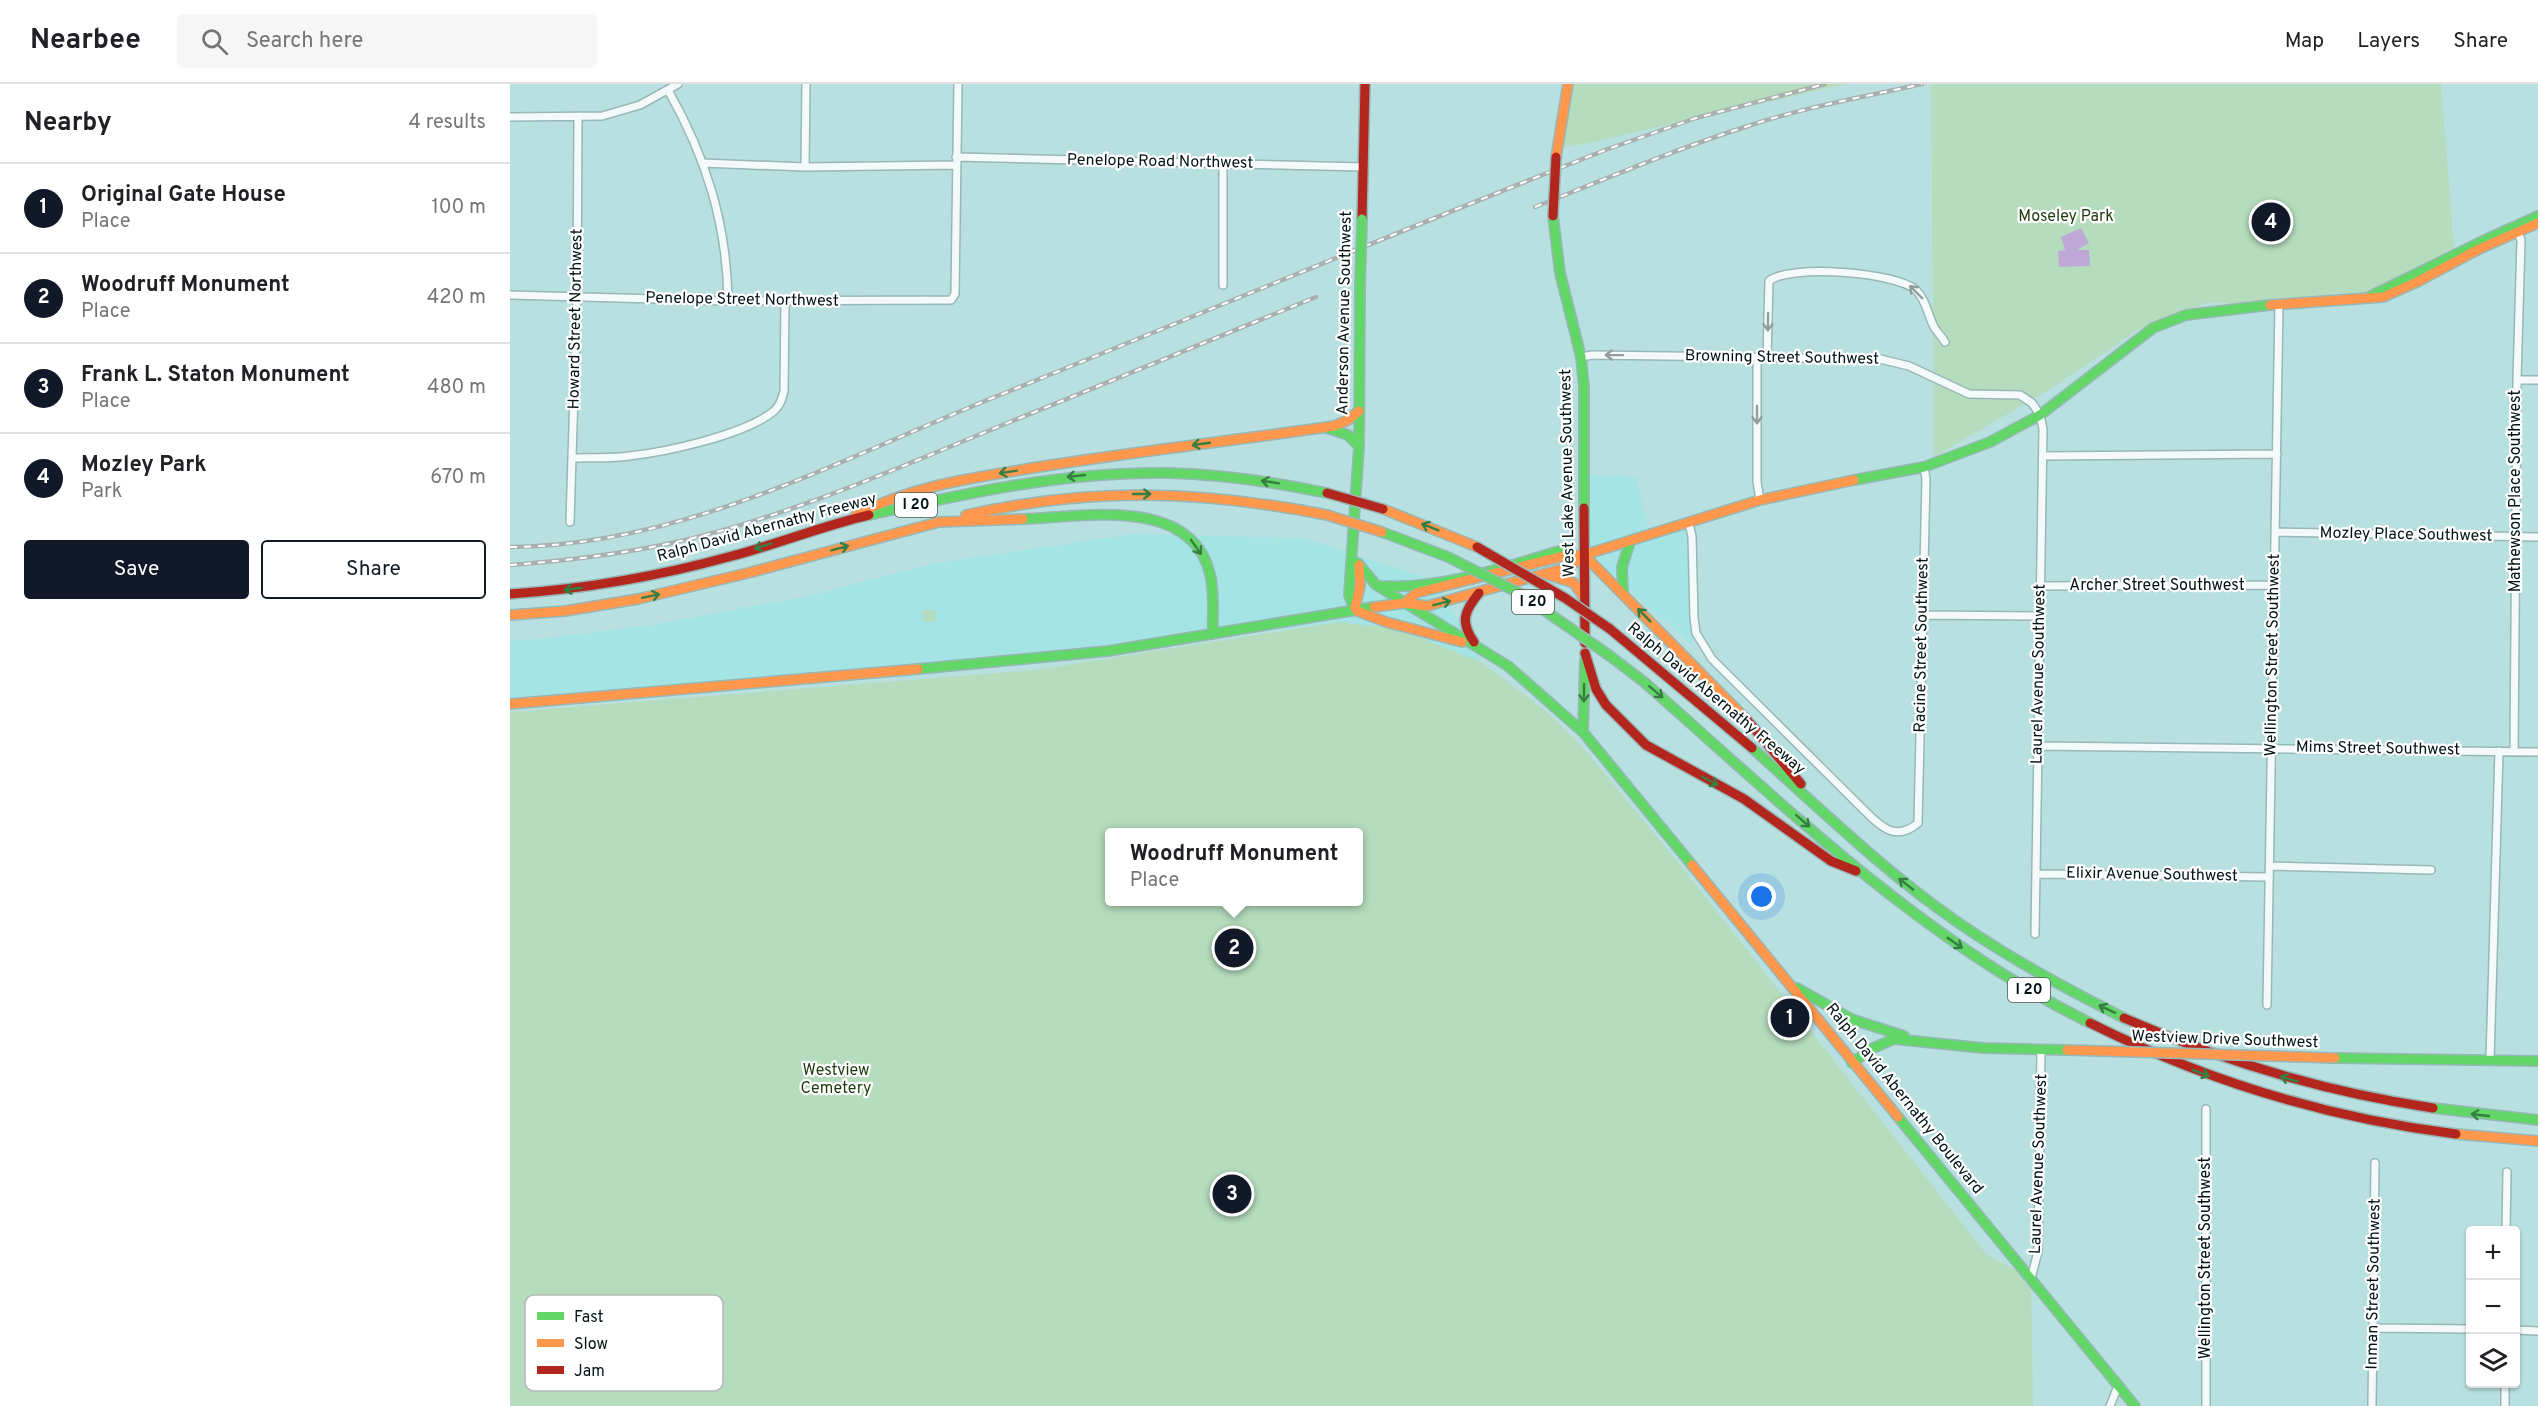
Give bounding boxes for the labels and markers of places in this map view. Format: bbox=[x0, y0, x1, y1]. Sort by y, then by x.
pin: 4 bbox=[2252, 200, 2290, 244]
pin: 2 bbox=[1214, 926, 1254, 970]
pin: 1 bbox=[1770, 996, 1810, 1040]
pin: 3 bbox=[1212, 1172, 1252, 1216]

